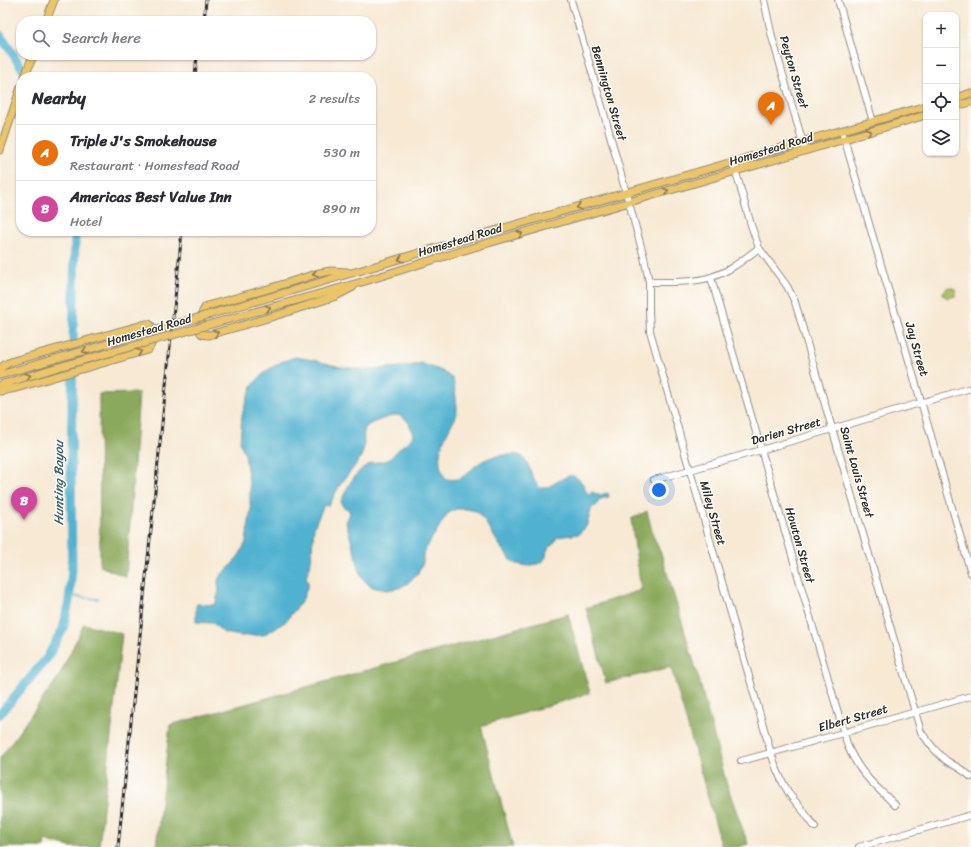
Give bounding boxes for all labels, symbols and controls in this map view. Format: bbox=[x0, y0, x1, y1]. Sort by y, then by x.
map controls bbox=[923, 12, 959, 156]
button: + bbox=[923, 12, 959, 48]
search box bbox=[16, 16, 376, 60]
text: Search here bbox=[62, 25, 141, 51]
icon: search bbox=[30, 27, 52, 49]
street label: Peyton Street bbox=[773, 33, 815, 112]
street label: Bennington Street bbox=[585, 43, 633, 144]
button: − bbox=[923, 48, 959, 84]
text: Nearby bbox=[32, 83, 86, 113]
button: locate bbox=[923, 84, 959, 120]
text: 2 results bbox=[309, 87, 360, 110]
pin: A bbox=[758, 92, 784, 125]
button: layers bbox=[923, 120, 959, 156]
street label: Homestead Road bbox=[726, 126, 817, 172]
text: Triple J's Smokehouse bbox=[70, 128, 217, 154]
one-way arrow bbox=[866, 128, 873, 137]
text: A bbox=[41, 141, 49, 164]
text: 530 m bbox=[323, 141, 360, 164]
text: Restaurant · Homestead Road bbox=[70, 154, 239, 177]
text: Americas Best Value Inn bbox=[70, 184, 232, 210]
one-way arrow bbox=[663, 188, 670, 196]
text: B bbox=[41, 197, 49, 220]
text: 890 m bbox=[323, 197, 360, 220]
one-way arrow bbox=[576, 202, 583, 211]
text: Hotel bbox=[70, 210, 102, 233]
street label: Homestead Road bbox=[415, 217, 506, 263]
one-way arrow bbox=[516, 230, 523, 239]
one-way arrow bbox=[397, 254, 404, 262]
one-way arrow bbox=[312, 269, 319, 278]
one-way arrow bbox=[264, 304, 271, 313]
street label: Homestead Road bbox=[104, 307, 195, 353]
street label: Jay Street bbox=[898, 318, 935, 379]
one-way arrow bbox=[212, 329, 219, 338]
one-way arrow bbox=[82, 346, 89, 355]
one-way arrow bbox=[135, 349, 142, 357]
one-way arrow bbox=[24, 372, 31, 381]
street label: Darien Street bbox=[749, 411, 823, 451]
street label: Saint Louis Street bbox=[833, 424, 881, 521]
water label: Hunting Bayou bbox=[47, 439, 70, 525]
street label: Miley Street bbox=[693, 478, 733, 548]
your location bbox=[649, 480, 669, 500]
pin: B bbox=[11, 487, 37, 520]
street label: Howton Street bbox=[779, 504, 822, 587]
street label: Elbert Street bbox=[816, 698, 890, 738]

